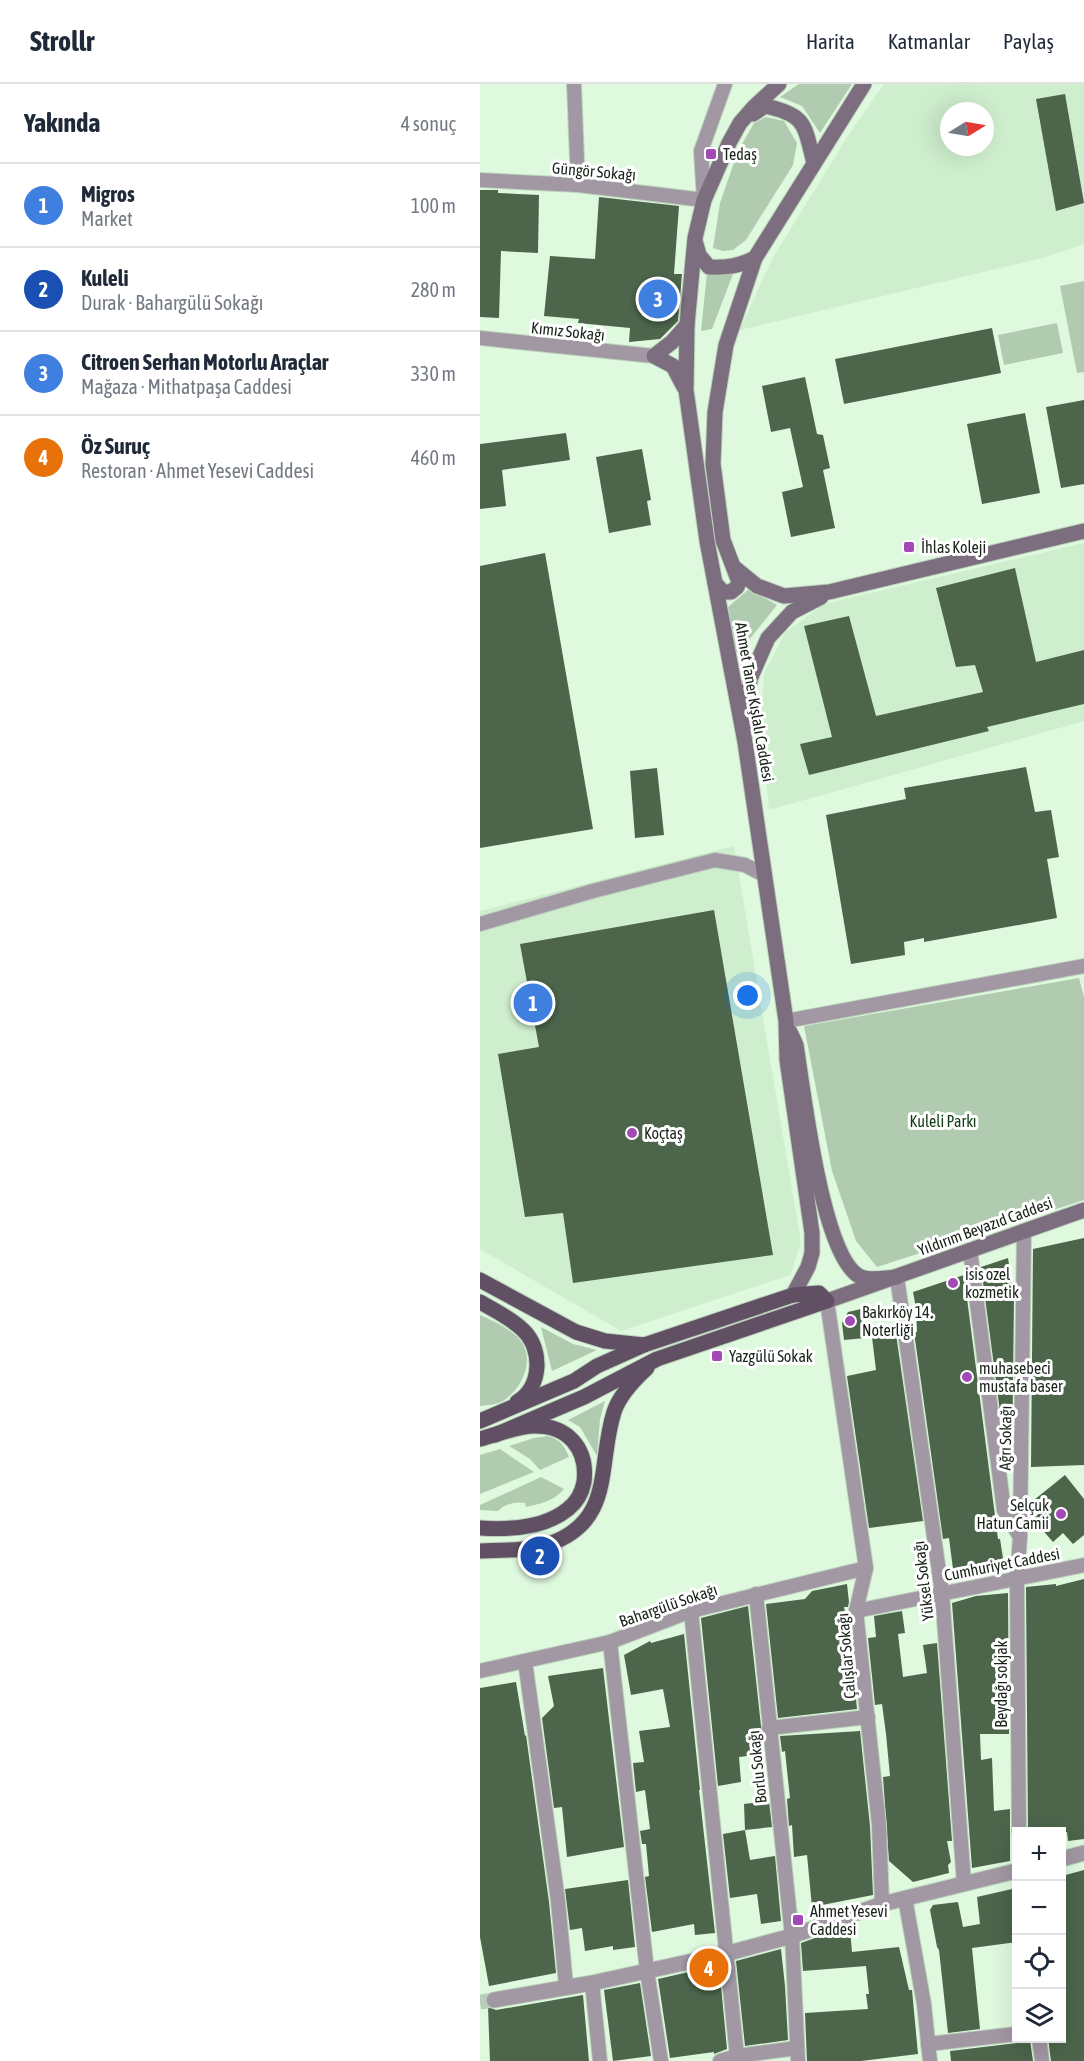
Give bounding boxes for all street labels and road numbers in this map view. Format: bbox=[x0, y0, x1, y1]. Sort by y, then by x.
street label: Güngör Sokağı bbox=[551, 158, 637, 185]
street label: Kımız Sokağı bbox=[530, 318, 606, 345]
street label: Ahmet Taner Kışlalı Caddesi bbox=[731, 621, 778, 783]
street label: Yıldırım Beyazıd Caddesi bbox=[915, 1193, 1055, 1260]
street label: Ağrı Sokağı bbox=[995, 1406, 1016, 1470]
street label: Yüksel Sokağı bbox=[909, 1540, 938, 1622]
street label: Cumhuriyet Caddesi bbox=[943, 1544, 1061, 1585]
street label: Bahargülü Sokağı bbox=[617, 1580, 720, 1631]
street label: Çalışlar Sokağı bbox=[833, 1612, 860, 1700]
street label: Beydağı sokjak bbox=[992, 1640, 1011, 1728]
street label: Borlu Sokağı bbox=[744, 1730, 771, 1804]

